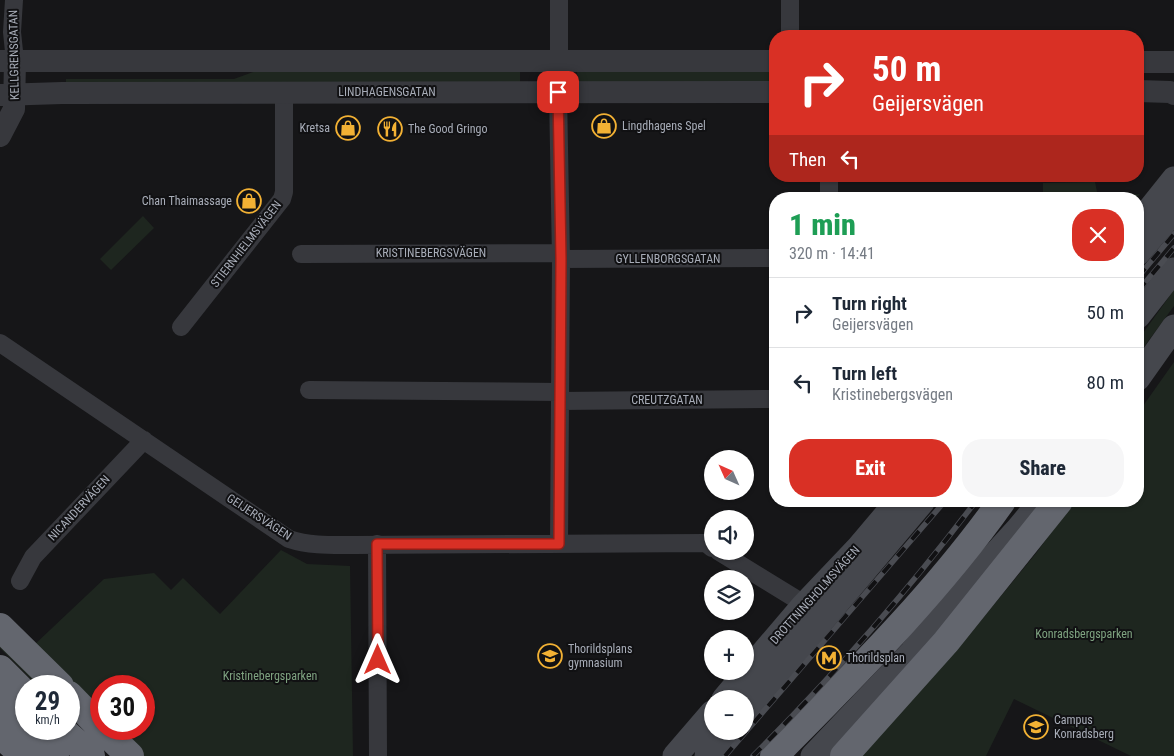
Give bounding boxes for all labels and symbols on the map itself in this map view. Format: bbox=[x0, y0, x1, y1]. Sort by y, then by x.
street label: KELLGRENSGATAN bbox=[6, 10, 22, 100]
pin bbox=[537, 71, 579, 113]
street label: LINDHAGENSGATAN bbox=[338, 85, 436, 99]
shop icon: Lingdhagens Spel bbox=[591, 113, 617, 139]
shop icon: Kretsa bbox=[335, 115, 361, 141]
restaurant icon: The Good Gringo bbox=[377, 116, 403, 142]
place label: Lingdhagens Spel bbox=[622, 119, 706, 133]
place label: Kretsa bbox=[300, 121, 330, 135]
place label: The Good Gringo bbox=[408, 122, 488, 136]
shop icon: Chan Thaimassage bbox=[236, 188, 262, 214]
place label: Chan Thaimassage bbox=[142, 194, 232, 208]
street label: STIERNHIELMSVÄGEN bbox=[207, 197, 284, 290]
street label: KRISTINEBERGSVÄGEN bbox=[376, 245, 486, 260]
street label: GYLLENBORGSGATAN bbox=[615, 252, 721, 266]
street label: CREUTZGATAN bbox=[631, 393, 703, 407]
north arrow bbox=[704, 450, 754, 500]
street label: NICANDERVÄGEN bbox=[44, 472, 113, 544]
street label: GEIJERSVÄGEN bbox=[224, 490, 294, 543]
street label: DROTTNINGHOLMSVÄGEN bbox=[767, 542, 863, 647]
park label: Konradsbergsparken bbox=[1035, 627, 1133, 641]
position arrow bbox=[351, 633, 403, 685]
place label: Thorildsplans gymnasium bbox=[568, 642, 632, 670]
school or university icon: Thorildsplans gymnasium bbox=[537, 643, 563, 669]
metro station icon: Thorildsplan bbox=[816, 645, 842, 671]
place label: Thorildsplan bbox=[846, 651, 905, 665]
park label: Kristinebergsparken bbox=[223, 669, 318, 683]
speed limit sign: 30 bbox=[90, 675, 155, 740]
place label: Campus Konradsberg bbox=[1054, 713, 1114, 741]
school or university icon: Campus Konradsberg bbox=[1023, 714, 1049, 740]

